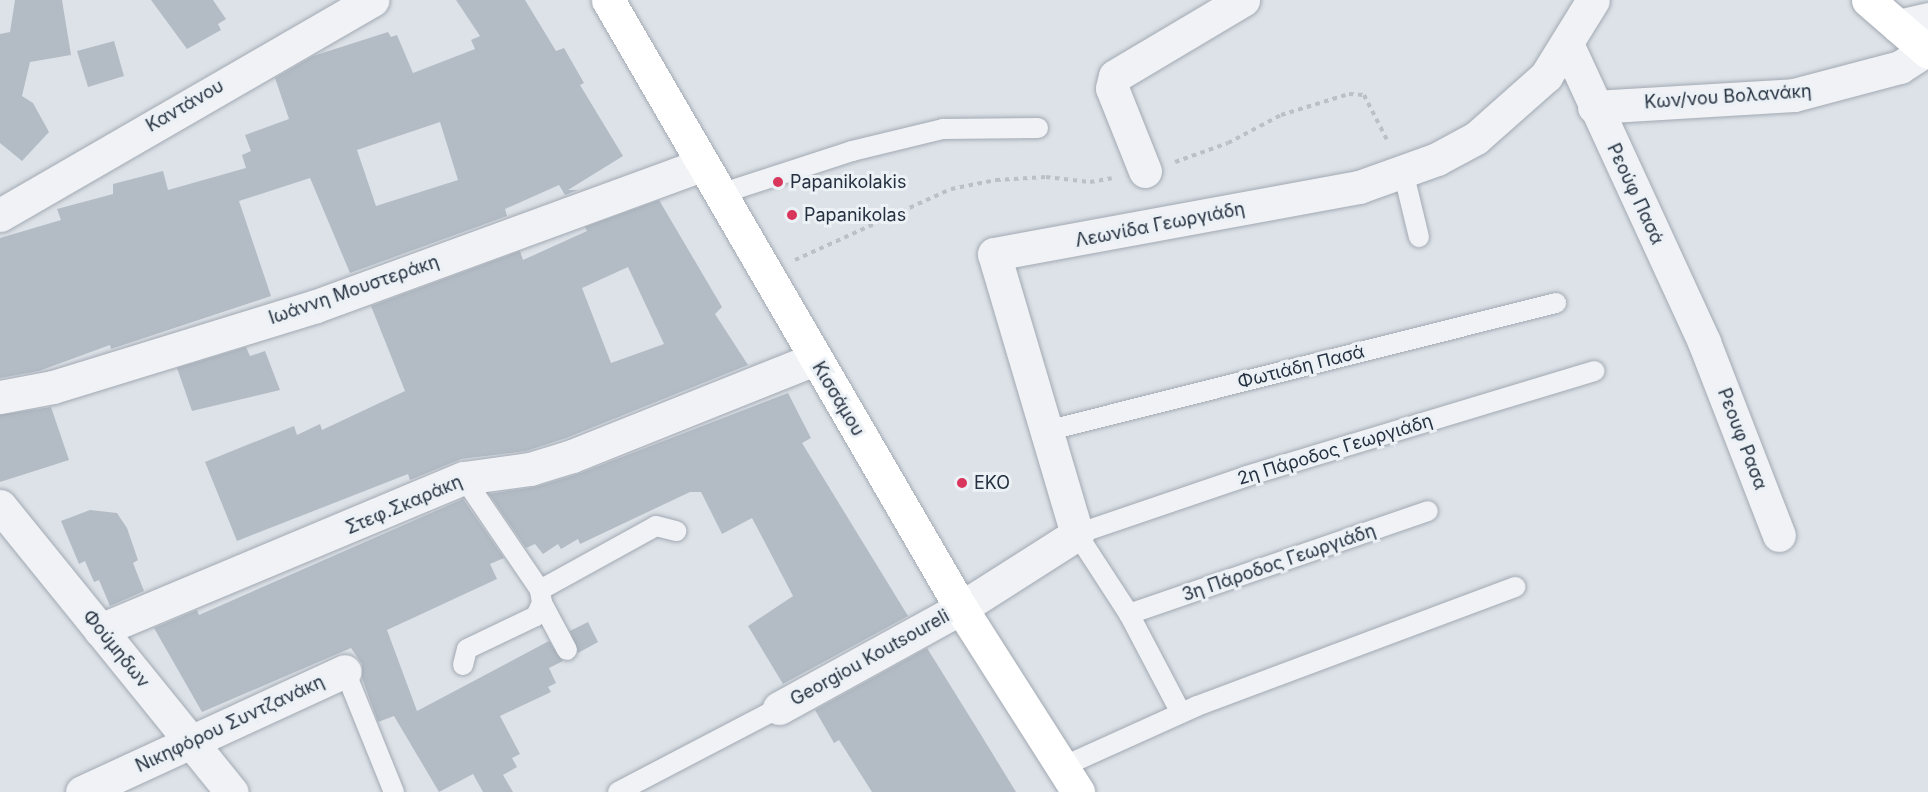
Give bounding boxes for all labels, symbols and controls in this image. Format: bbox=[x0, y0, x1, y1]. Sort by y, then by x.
street label: Καντάνου bbox=[142, 75, 228, 137]
street label: Κων/νου Βολανάκη bbox=[1644, 80, 1812, 114]
street label: Ρεούφ Πασά bbox=[1602, 140, 1668, 248]
place label: Papanikolakis bbox=[790, 171, 906, 193]
marker: Papanikolakis bbox=[771, 175, 785, 189]
street label: Λεωνίδα Γεωργιάδη bbox=[1073, 198, 1247, 252]
place label: Papanikolas bbox=[804, 204, 906, 226]
marker: Papanikolas bbox=[785, 208, 799, 222]
street label: Ιωάννη Μουστεράκη bbox=[266, 251, 442, 329]
street label: Φωτιάδη Πασά bbox=[1235, 341, 1367, 393]
street label: Κισσάμου bbox=[807, 358, 869, 440]
street label: Ρεουφ Ρασα bbox=[1713, 385, 1771, 493]
street label: 2η Πάροδος Γεωργιάδη bbox=[1235, 410, 1435, 490]
street label: Στεφ.Σκαράκη bbox=[343, 471, 465, 539]
place label: EKO bbox=[974, 472, 1010, 494]
marker: EKO bbox=[955, 476, 969, 490]
street label: 3η Πάροδος Γεωργιάδη bbox=[1180, 520, 1378, 606]
street label: Georgiou Koutsoureli bbox=[787, 605, 953, 711]
street label: Φούμηδων bbox=[78, 606, 154, 692]
street label: Νικηφόρου Συντζανάκη bbox=[132, 671, 328, 777]

